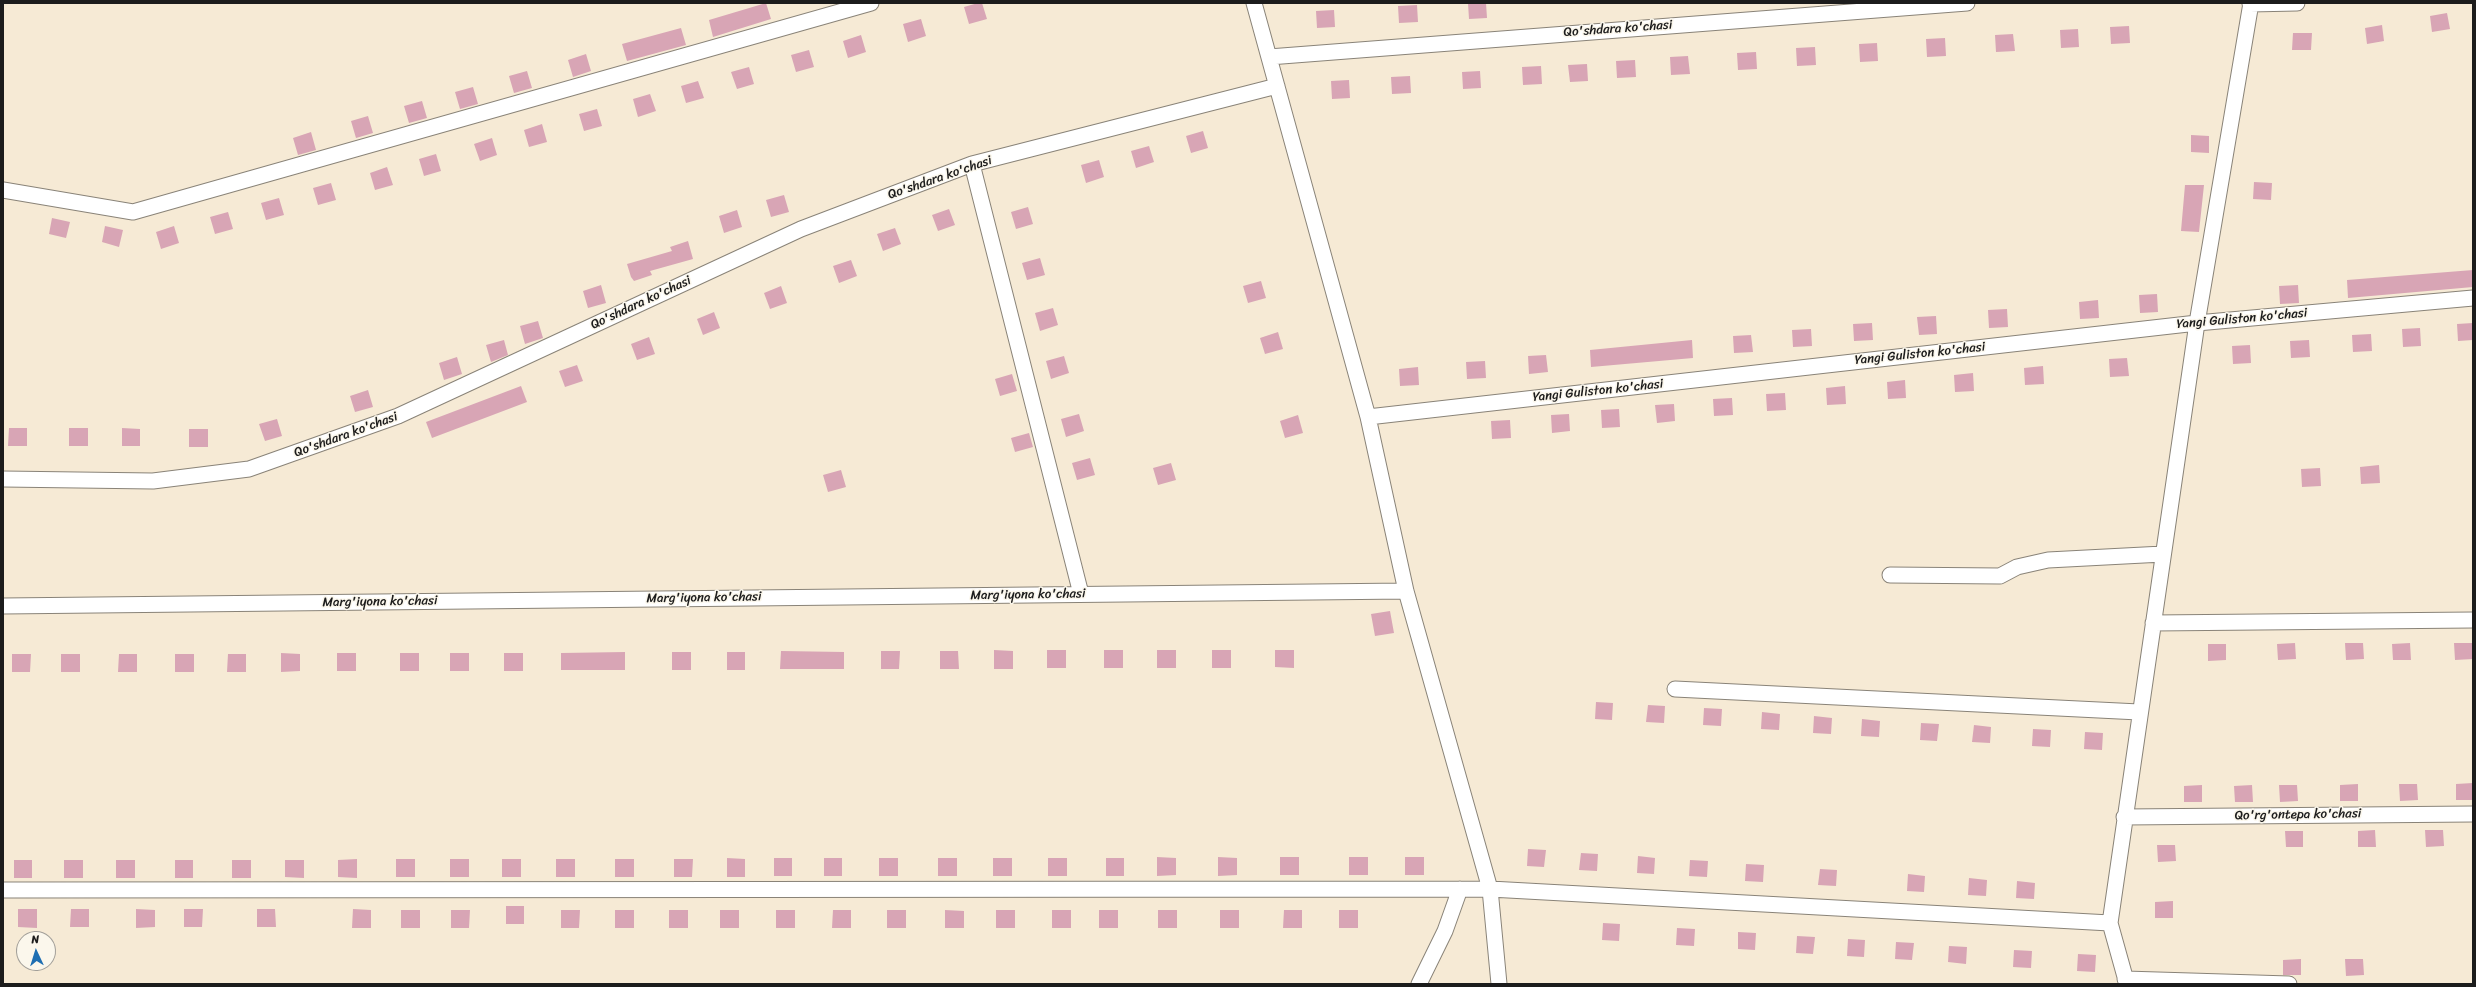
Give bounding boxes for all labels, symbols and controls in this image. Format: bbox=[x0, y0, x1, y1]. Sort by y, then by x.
street label: Qo'shdara ko'chasi bbox=[1563, 17, 1673, 41]
street label: Qo'shdara ko'chasi bbox=[886, 153, 994, 203]
street label: Qo'shdara ko'chasi bbox=[588, 273, 694, 333]
street label: Yangi Guliston ko'chasi bbox=[2176, 306, 2308, 332]
street label: Yangi Guliston ko'chasi bbox=[1854, 339, 1986, 369]
street label: Yangi Guliston ko'chasi bbox=[1532, 376, 1664, 406]
street label: Qo'shdara ko'chasi bbox=[292, 409, 400, 461]
street label: Marg'iyona ko'chasi bbox=[970, 586, 1086, 604]
street label: Marg'iyona ko'chasi bbox=[646, 589, 762, 607]
street label: Marg'iyona ko'chasi bbox=[322, 593, 438, 611]
street label: Qo'rg'ontepa ko'chasi bbox=[2234, 806, 2362, 824]
text: N bbox=[31, 930, 40, 949]
north arrow bbox=[16, 931, 56, 971]

